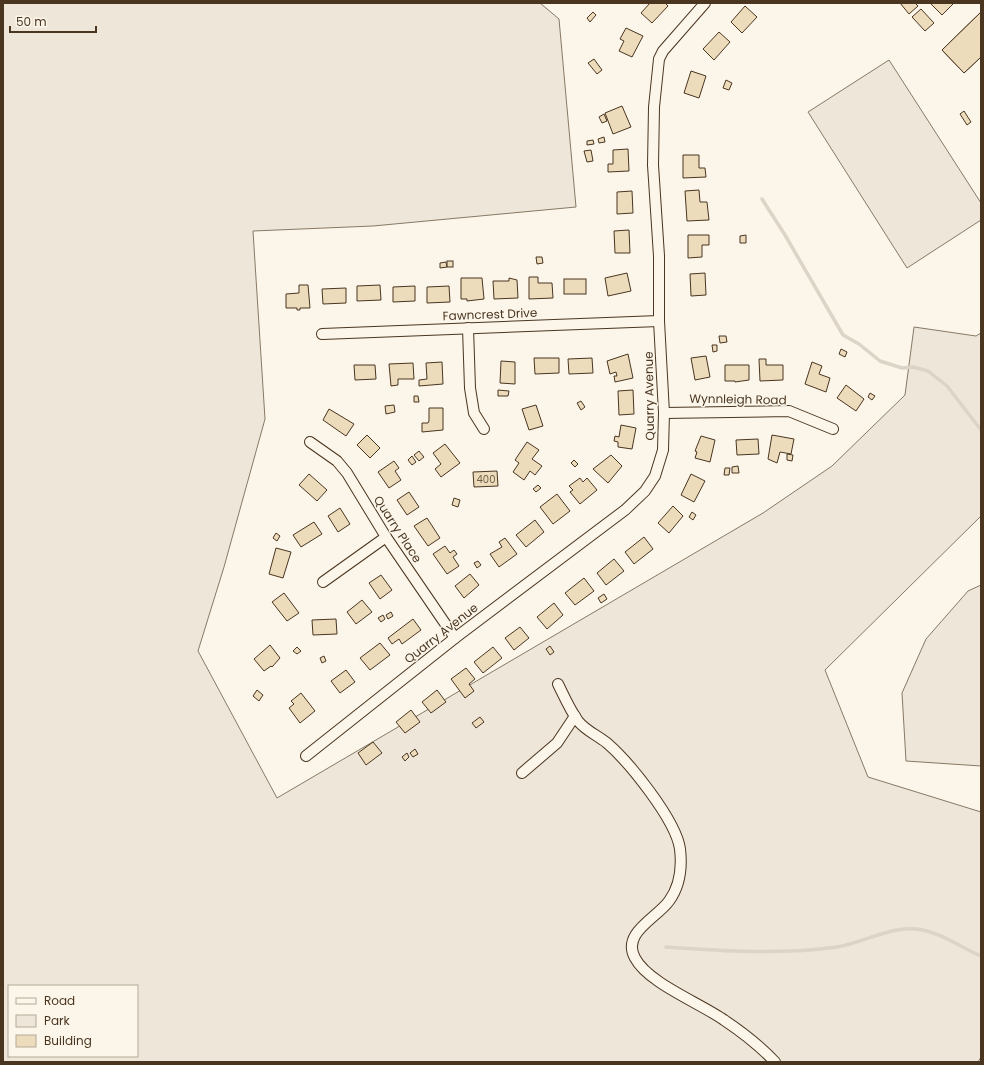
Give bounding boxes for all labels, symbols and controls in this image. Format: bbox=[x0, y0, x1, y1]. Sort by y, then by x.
scale bar bbox=[10, 8, 96, 34]
text: 50 m bbox=[16, 13, 47, 30]
street label: Fawncrest Drive bbox=[442, 304, 538, 324]
street label: Quarry Avenue bbox=[640, 351, 658, 441]
street label: Wynnleigh Road bbox=[689, 390, 787, 408]
house number: 400 bbox=[477, 472, 495, 487]
street label: Quarry Place bbox=[370, 492, 426, 566]
street label: Quarry Avenue bbox=[401, 599, 481, 667]
legend bbox=[8, 985, 138, 1057]
text: Road bbox=[44, 992, 75, 1009]
text: Park bbox=[44, 1012, 71, 1029]
text: Building bbox=[44, 1032, 92, 1049]

